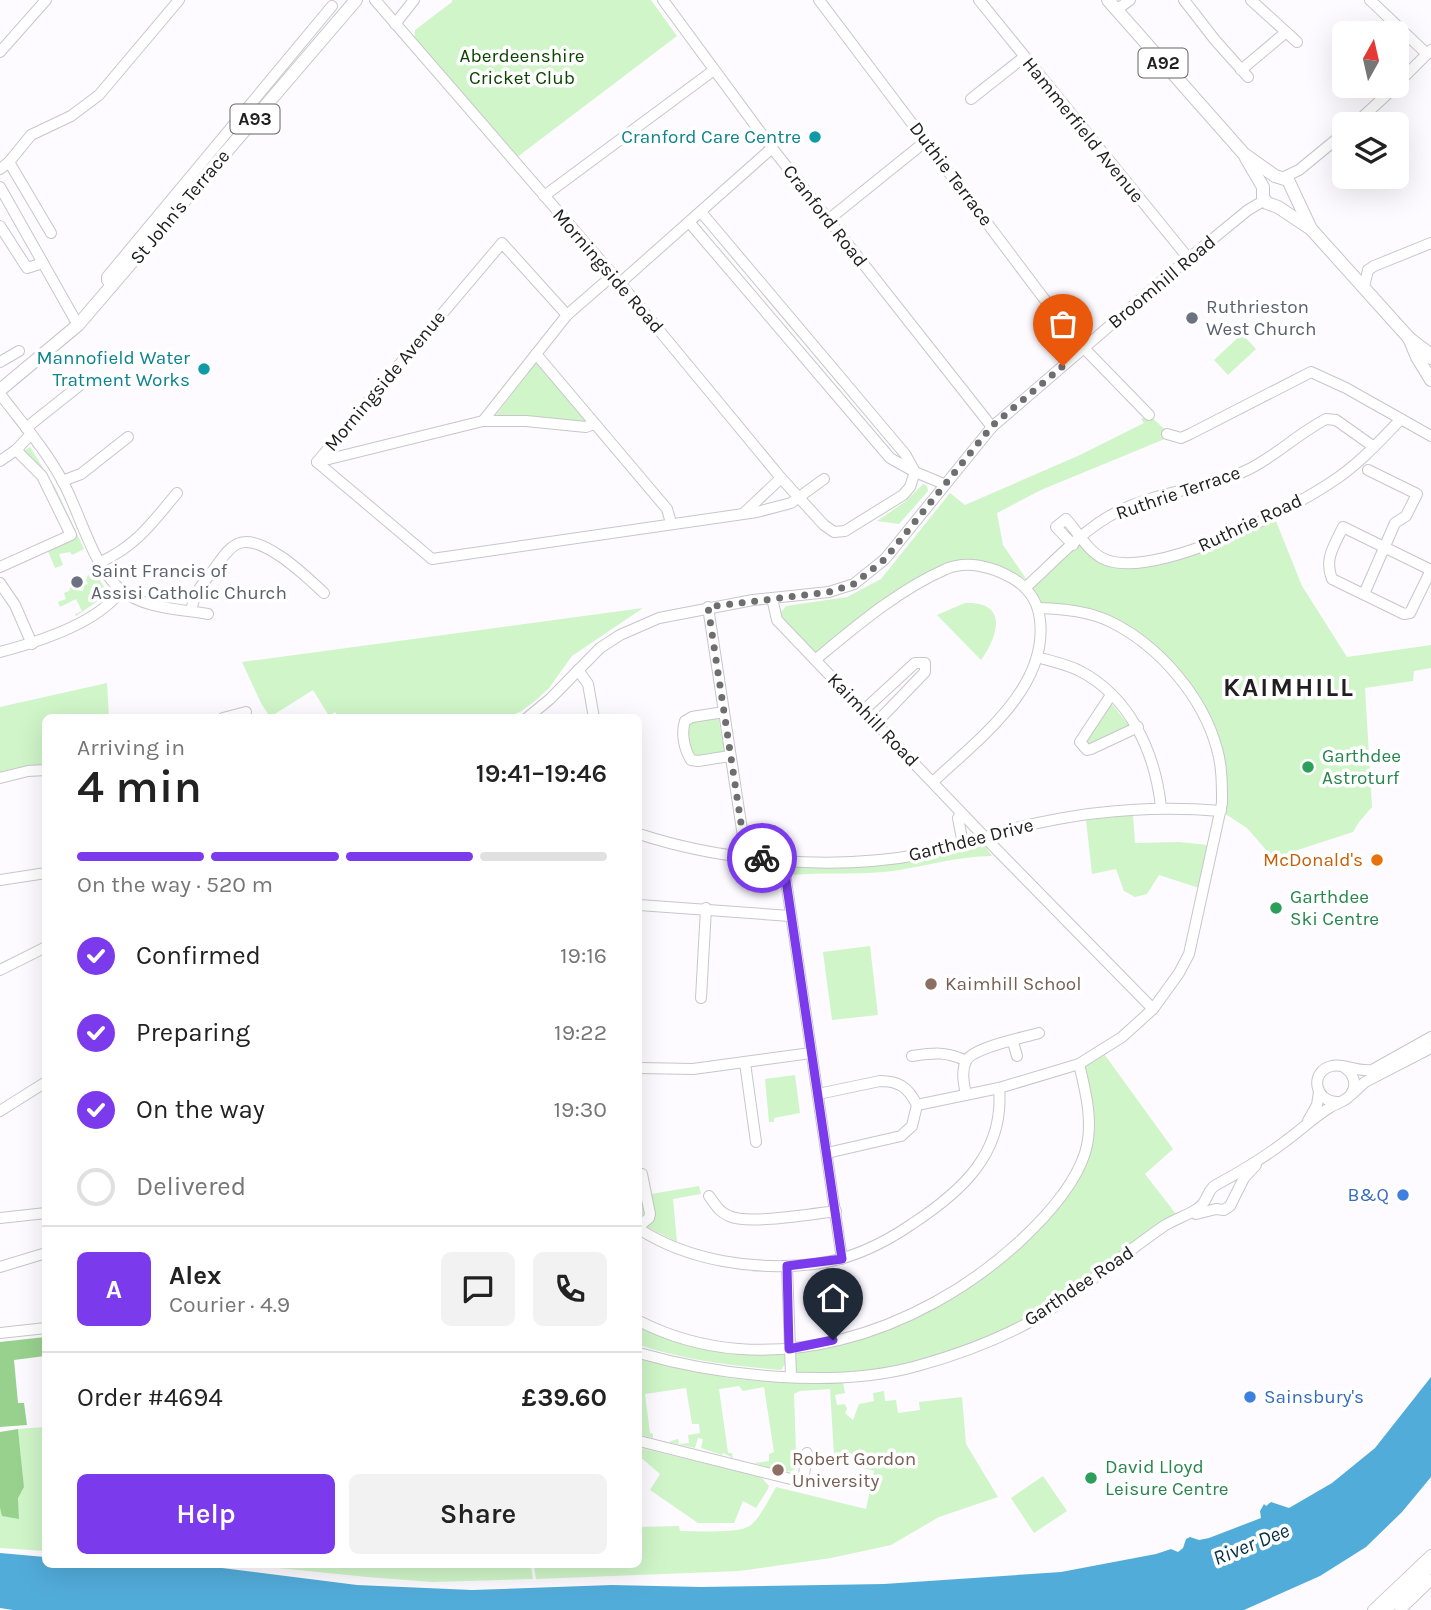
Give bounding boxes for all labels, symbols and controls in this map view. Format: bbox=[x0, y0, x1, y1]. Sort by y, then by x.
north arrow bbox=[1332, 21, 1409, 98]
map controls bbox=[1332, 21, 1409, 189]
park label: Aberdeenshire Cricket Club bbox=[460, 45, 584, 89]
road number: A92 bbox=[1138, 48, 1188, 78]
street label: Hammerfield Avenue bbox=[1018, 53, 1148, 207]
road number: A93 bbox=[230, 104, 280, 134]
button: layers bbox=[1332, 112, 1409, 189]
street label: Duthie Terrace bbox=[905, 118, 997, 230]
place label: Cranford Care Centre bbox=[621, 126, 801, 148]
marker: Cranford Care Centre bbox=[807, 129, 823, 145]
street label: St John's Terrace bbox=[126, 145, 234, 269]
street label: Cranford Road bbox=[778, 160, 872, 272]
street label: Morningside Road bbox=[548, 204, 668, 338]
street label: Broomhill Road bbox=[1104, 231, 1220, 333]
pin bbox=[1033, 294, 1093, 366]
place label: Ruthrieston West Church bbox=[1206, 296, 1317, 340]
icon: bag bbox=[1044, 305, 1082, 343]
street label: Morningside Avenue bbox=[320, 306, 450, 456]
marker: Ruthrieston West Church bbox=[1184, 310, 1200, 326]
place label: Mannofield Water Tratment Works bbox=[36, 347, 190, 391]
marker: Mannofield Water Tratment Works bbox=[196, 361, 212, 377]
street label: Ruthrie Terrace bbox=[1113, 461, 1243, 525]
street label: Ruthrie Road bbox=[1194, 489, 1306, 557]
place label: Saint Francis of Assisi Catholic Church bbox=[91, 560, 287, 604]
marker: Saint Francis of Assisi Catholic Church bbox=[69, 574, 85, 590]
street label: Kaimhill Road bbox=[823, 669, 923, 771]
district label: KAIMHILL bbox=[1223, 672, 1355, 703]
text: Arriving in bbox=[77, 734, 185, 761]
place label: Garthdee Astroturf bbox=[1322, 745, 1401, 789]
text: 19:41–19:46 bbox=[476, 758, 607, 789]
marker: Garthdee Astroturf bbox=[1300, 759, 1316, 775]
text: 4 min bbox=[77, 760, 202, 814]
street label: Garthdee Drive bbox=[906, 814, 1036, 866]
courier bbox=[727, 823, 797, 893]
icon: bike bbox=[743, 839, 781, 877]
place label: McDonald's bbox=[1263, 849, 1363, 871]
marker: McDonald's bbox=[1369, 852, 1385, 868]
text: On the way · 520 m bbox=[77, 871, 273, 898]
place label: Garthdee Ski Centre bbox=[1290, 886, 1379, 930]
marker: Garthdee Ski Centre bbox=[1268, 900, 1284, 916]
icon: check bbox=[77, 937, 115, 975]
text: Confirmed bbox=[136, 940, 261, 971]
text: 19:16 bbox=[560, 942, 607, 969]
place label: Kaimhill School bbox=[945, 973, 1082, 995]
marker: Kaimhill School bbox=[923, 976, 939, 992]
icon: check bbox=[77, 1014, 115, 1052]
text: Preparing bbox=[136, 1017, 250, 1048]
text: 19:22 bbox=[554, 1019, 607, 1046]
icon: check bbox=[77, 1091, 115, 1129]
text: On the way bbox=[136, 1094, 265, 1125]
text: 19:30 bbox=[554, 1096, 607, 1123]
text: Delivered bbox=[136, 1171, 246, 1202]
place label: B&Q bbox=[1347, 1184, 1389, 1206]
marker: B&Q bbox=[1395, 1187, 1411, 1203]
street label: Garthdee Road bbox=[1020, 1241, 1138, 1331]
button: chat bbox=[441, 1252, 515, 1326]
button: phone bbox=[533, 1252, 607, 1326]
text: Alex bbox=[169, 1260, 221, 1291]
pin bbox=[803, 1268, 863, 1340]
text: A bbox=[106, 1274, 122, 1305]
icon: home bbox=[814, 1279, 852, 1317]
text: Courier · 4.9 bbox=[169, 1291, 290, 1318]
text: Order #4694 bbox=[77, 1382, 223, 1413]
text: £39.60 bbox=[522, 1382, 607, 1413]
place label: Sainsbury's bbox=[1264, 1386, 1364, 1408]
marker: Sainsbury's bbox=[1242, 1389, 1258, 1405]
place label: Robert Gordon University bbox=[792, 1448, 916, 1492]
place label: David Lloyd Leisure Centre bbox=[1105, 1456, 1229, 1500]
marker: Robert Gordon University bbox=[770, 1462, 786, 1478]
marker: David Lloyd Leisure Centre bbox=[1083, 1470, 1099, 1486]
button: Help bbox=[77, 1474, 335, 1554]
button: Share bbox=[349, 1474, 607, 1554]
water label: River Dee bbox=[1209, 1518, 1293, 1570]

